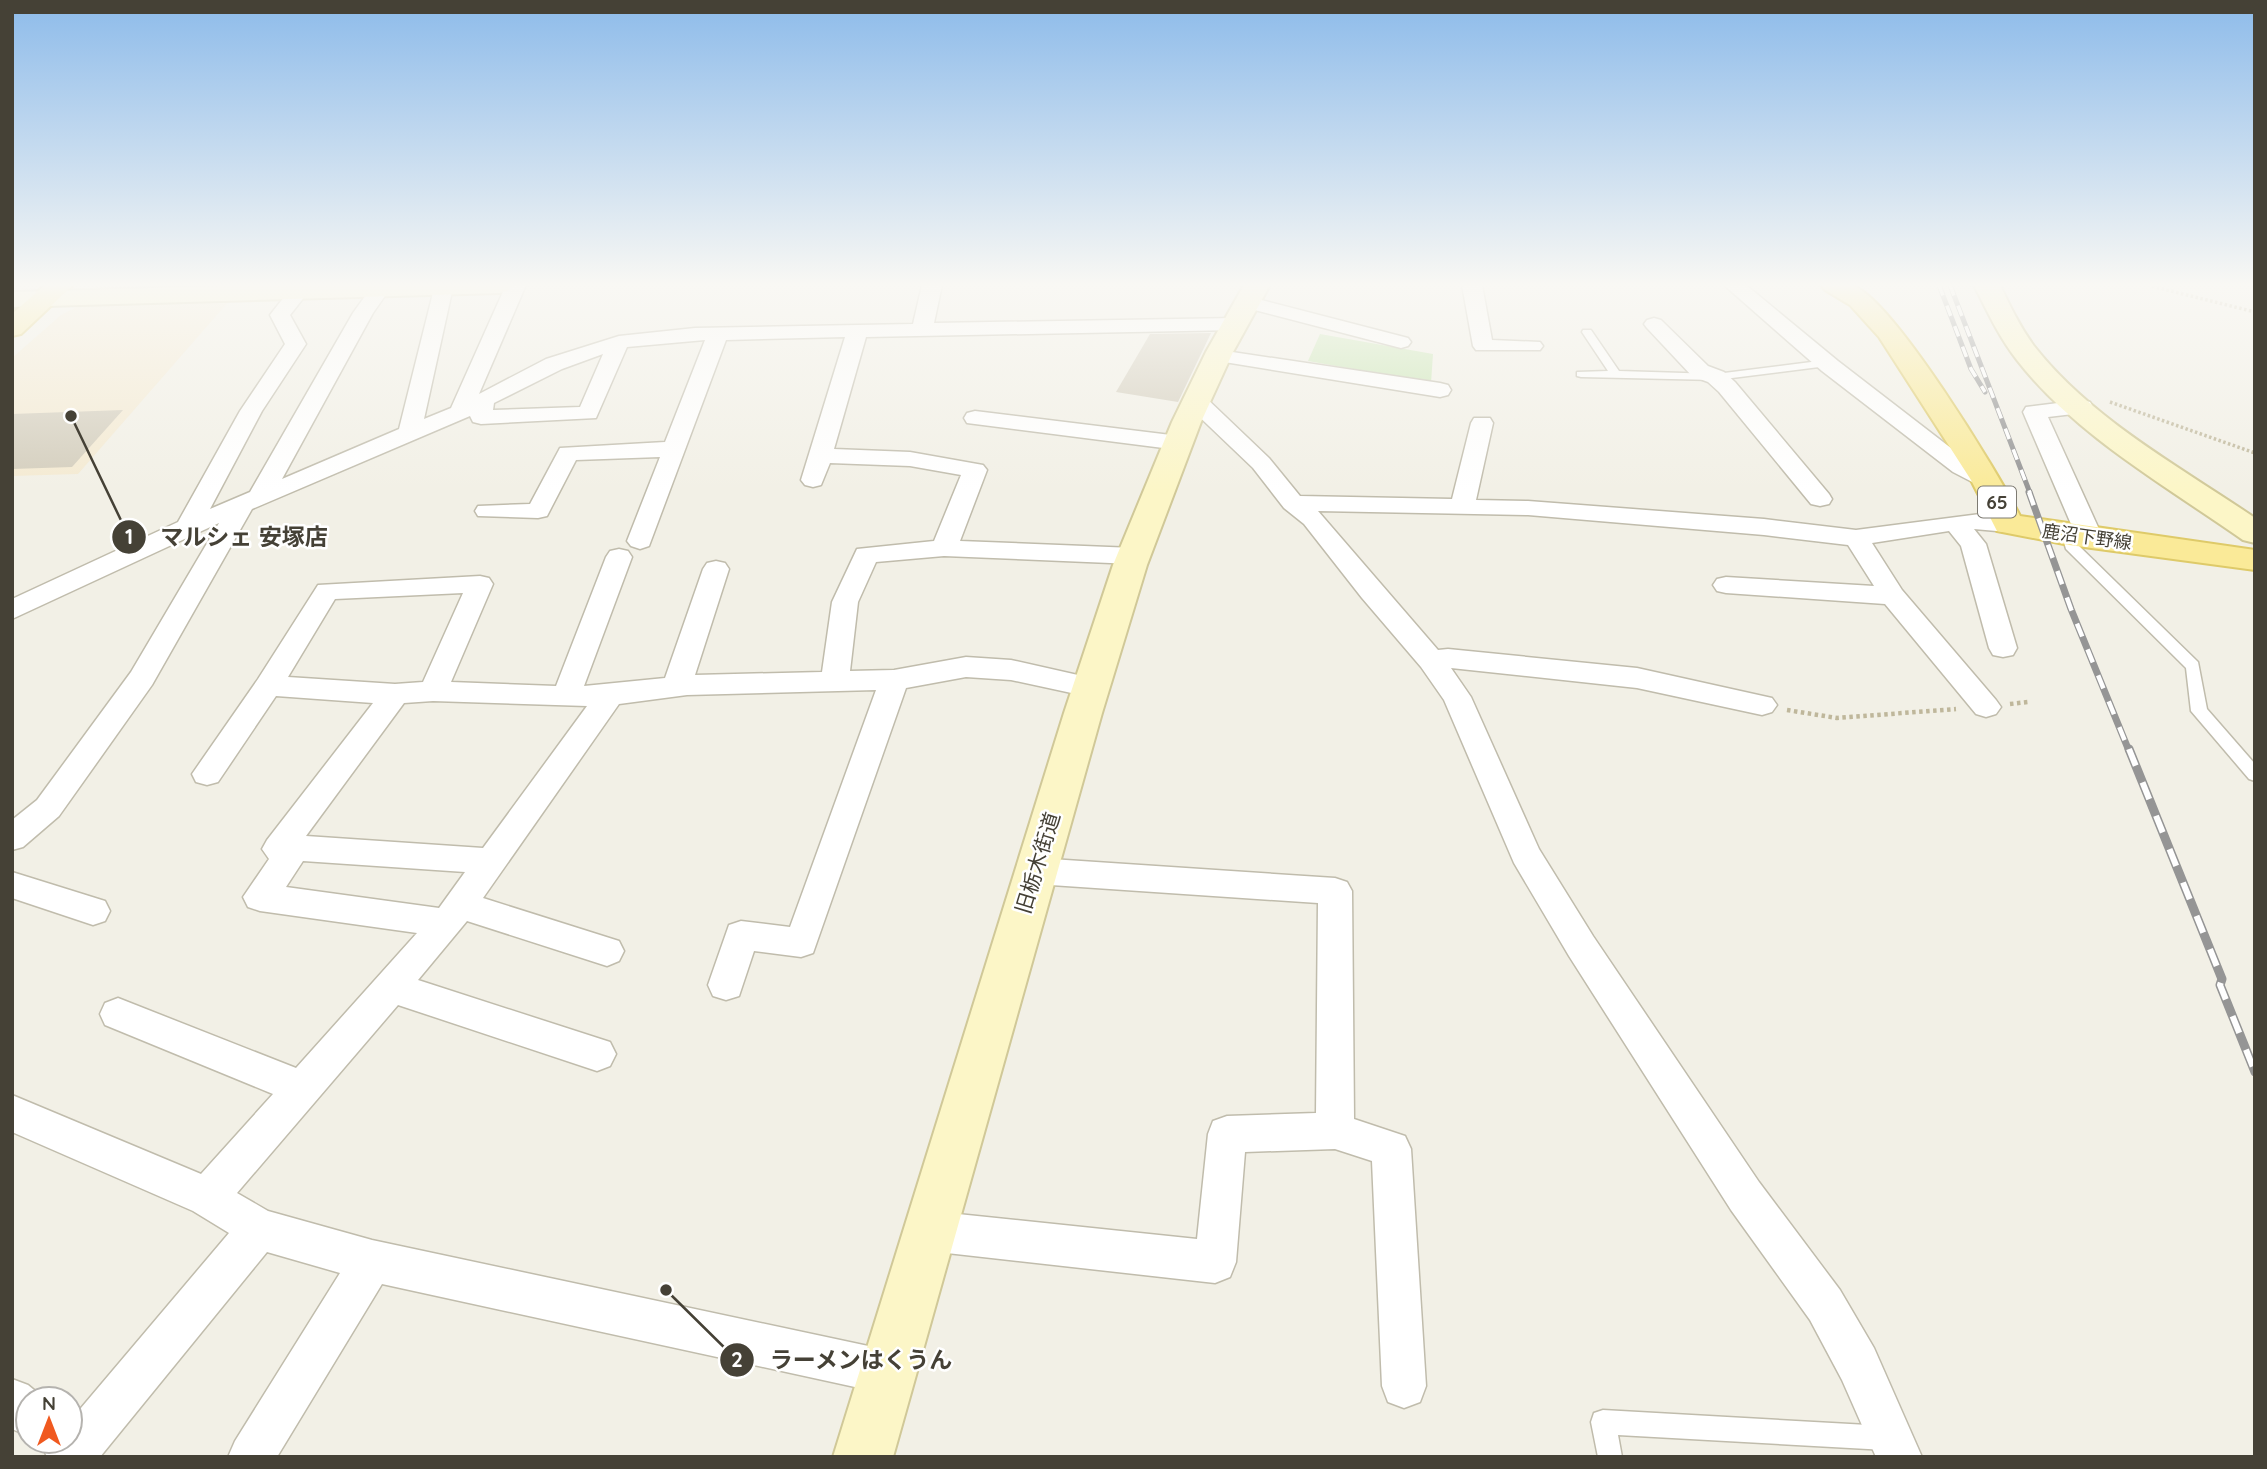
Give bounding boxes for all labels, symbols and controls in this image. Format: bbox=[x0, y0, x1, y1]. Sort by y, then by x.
road number: 65 bbox=[1978, 486, 2016, 517]
callout: マルシェ 安塚店 bbox=[112, 515, 342, 559]
street label: 鹿沼下野線 bbox=[2041, 519, 2133, 554]
text: マルシェ 安塚店 bbox=[160, 522, 328, 551]
text: 1 bbox=[125, 523, 133, 549]
street label: 旧栃木街道 bbox=[1009, 809, 1065, 917]
callout: ラーメンはくうん bbox=[720, 1338, 967, 1382]
text: ラーメンはくうん bbox=[770, 1345, 952, 1374]
text: 2 bbox=[731, 1346, 743, 1372]
north arrow bbox=[14, 1385, 84, 1455]
text: N bbox=[42, 1391, 56, 1415]

